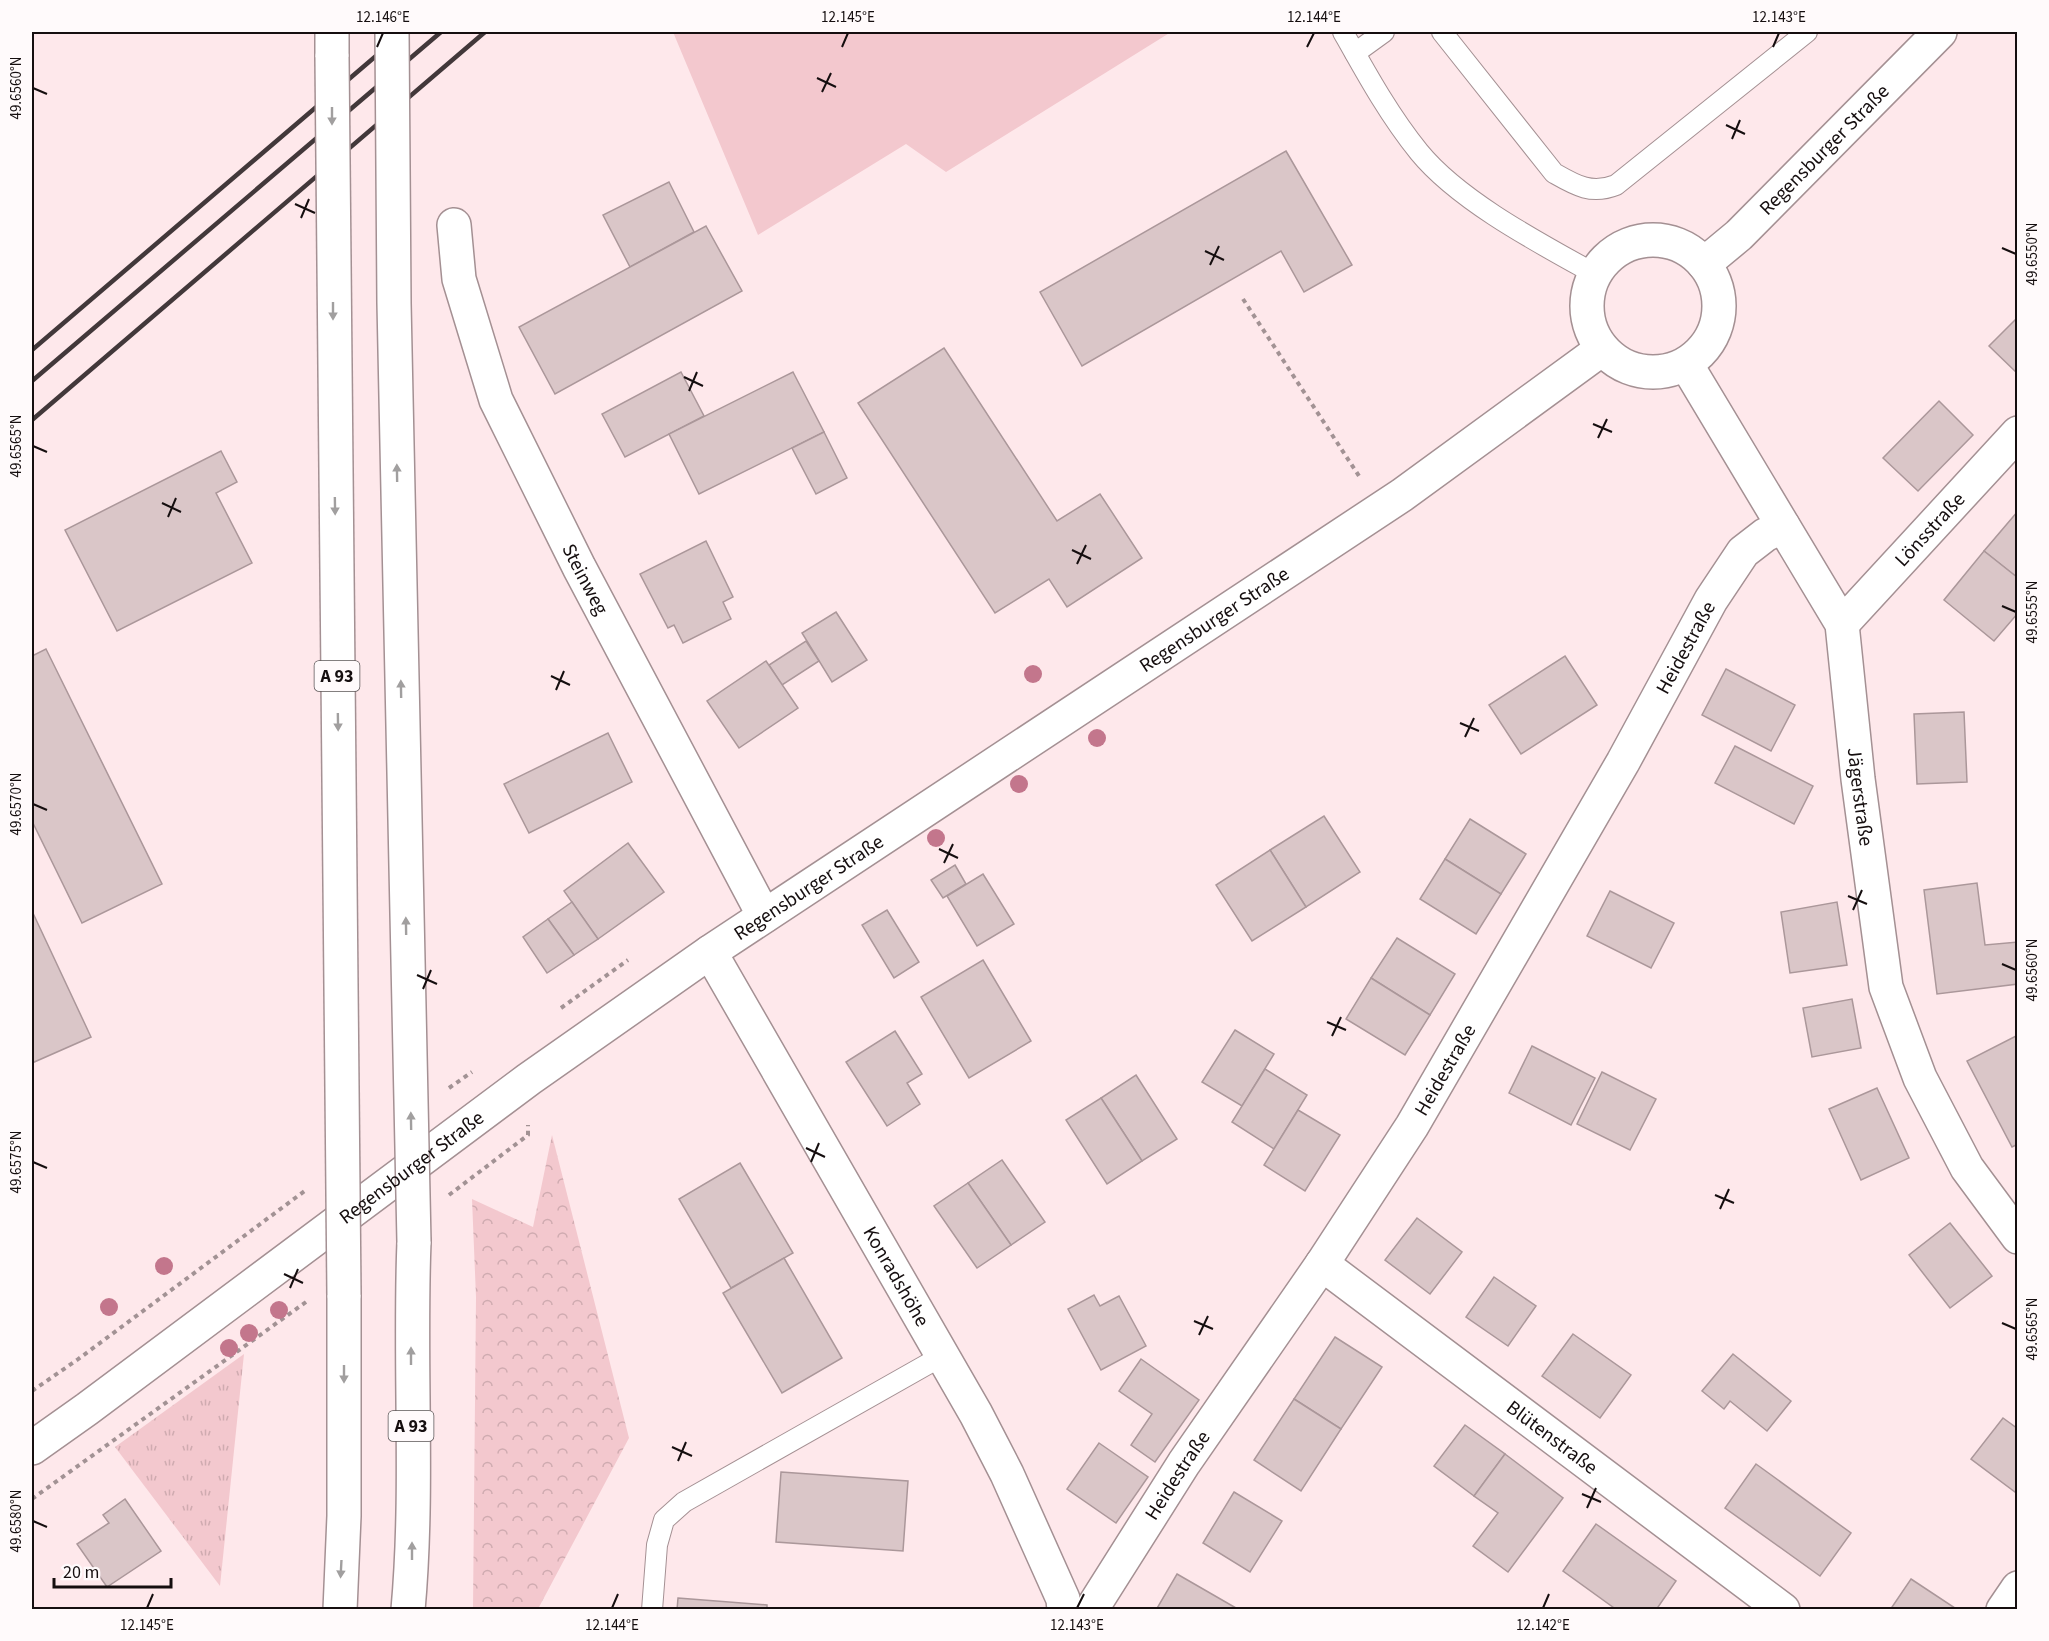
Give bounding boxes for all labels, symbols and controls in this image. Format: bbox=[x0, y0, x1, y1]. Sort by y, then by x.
text: 12.146°E bbox=[356, 7, 410, 28]
text: 12.145°E bbox=[821, 7, 875, 28]
text: 12.144°E bbox=[1287, 7, 1341, 28]
text: 12.143°E bbox=[1752, 7, 1806, 28]
text: 49.6560°N bbox=[6, 56, 27, 120]
street label: Regensburger Straße bbox=[1753, 78, 1896, 222]
one-way arrow bbox=[327, 106, 337, 125]
text: 49.6550°N bbox=[2022, 222, 2043, 286]
one-way arrow bbox=[328, 301, 338, 320]
text: 49.6565°N bbox=[6, 414, 27, 478]
one-way arrow bbox=[392, 464, 402, 483]
street label: Lönsstraße bbox=[1889, 486, 1972, 573]
one-way arrow bbox=[330, 496, 340, 515]
street label: Steinweg bbox=[555, 539, 615, 620]
street label: Regensburger Straße bbox=[1134, 560, 1295, 680]
text: 49.6555°N bbox=[2022, 580, 2043, 644]
street label: Heidestraße bbox=[1650, 596, 1723, 699]
road number: A 93 bbox=[314, 661, 360, 691]
one-way arrow bbox=[396, 680, 406, 699]
one-way arrow bbox=[333, 712, 342, 731]
street label: Jägerstraße bbox=[1840, 746, 1880, 848]
text: 49.6570°N bbox=[6, 772, 27, 836]
street label: Regensburger Straße bbox=[728, 828, 889, 948]
one-way arrow bbox=[401, 917, 411, 936]
text: 49.6560°N bbox=[2022, 938, 2043, 1002]
street label: Heidestraße bbox=[1408, 1019, 1483, 1121]
street label: Regensburger Straße bbox=[334, 1104, 490, 1231]
one-way arrow bbox=[406, 1111, 416, 1130]
text: 49.6575°N bbox=[6, 1130, 27, 1194]
street label: Konradshöhe bbox=[856, 1221, 936, 1332]
text: 49.6565°N bbox=[2022, 1297, 2043, 1361]
one-way arrow bbox=[406, 1347, 416, 1366]
one-way arrow bbox=[339, 1365, 349, 1384]
street label: Blütenstraße bbox=[1500, 1394, 1603, 1481]
road number: A 93 bbox=[388, 1411, 434, 1441]
street label: Heidestraße bbox=[1138, 1425, 1217, 1526]
text: 49.6580°N bbox=[6, 1489, 27, 1553]
one-way arrow bbox=[407, 1542, 417, 1561]
scale bar bbox=[54, 1551, 171, 1589]
text: 20 m bbox=[63, 1560, 99, 1585]
one-way arrow bbox=[337, 1560, 346, 1579]
text: 12.145°E bbox=[120, 1615, 174, 1636]
text: 12.144°E bbox=[585, 1615, 639, 1636]
text: 12.143°E bbox=[1050, 1615, 1104, 1636]
text: 12.142°E bbox=[1516, 1615, 1570, 1636]

